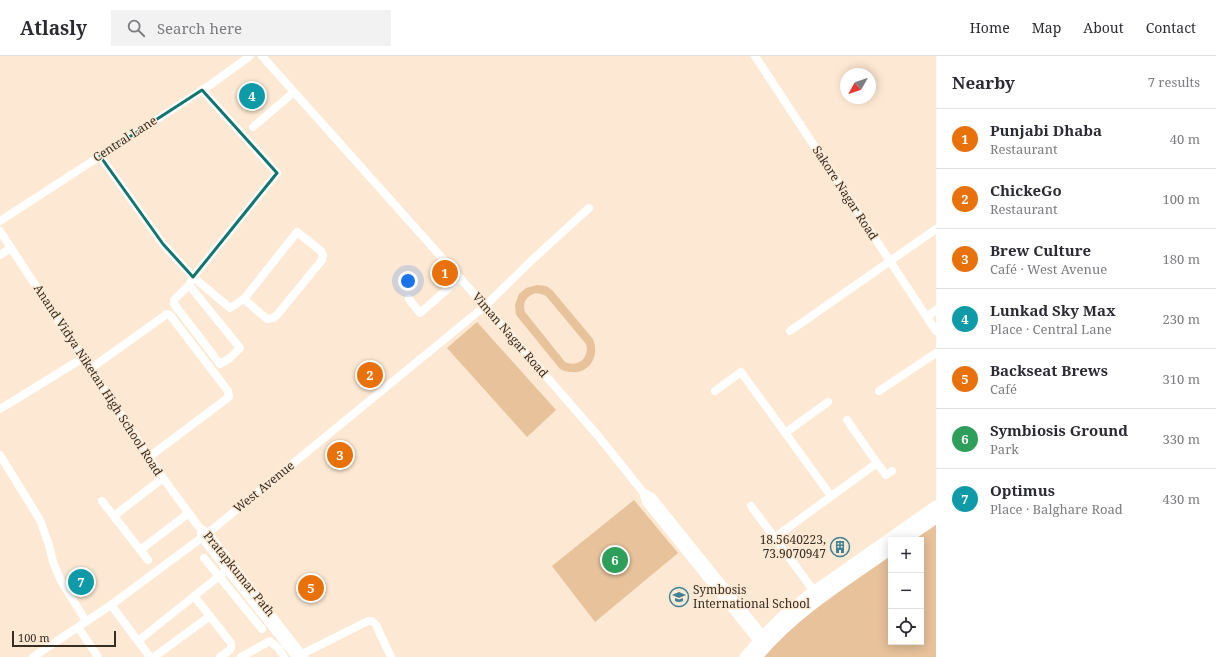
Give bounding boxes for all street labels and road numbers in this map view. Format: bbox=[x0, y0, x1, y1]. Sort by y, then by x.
street label: Central Lane bbox=[89, 112, 160, 166]
street label: Sakore Nagar Road bbox=[809, 142, 883, 244]
street label: Anand Vidya Niketan High School Road bbox=[30, 281, 167, 479]
street label: Viman Nagar Road bbox=[469, 288, 553, 381]
street label: West Avenue bbox=[230, 457, 298, 516]
street label: Pratapkumar Path bbox=[200, 527, 279, 620]

